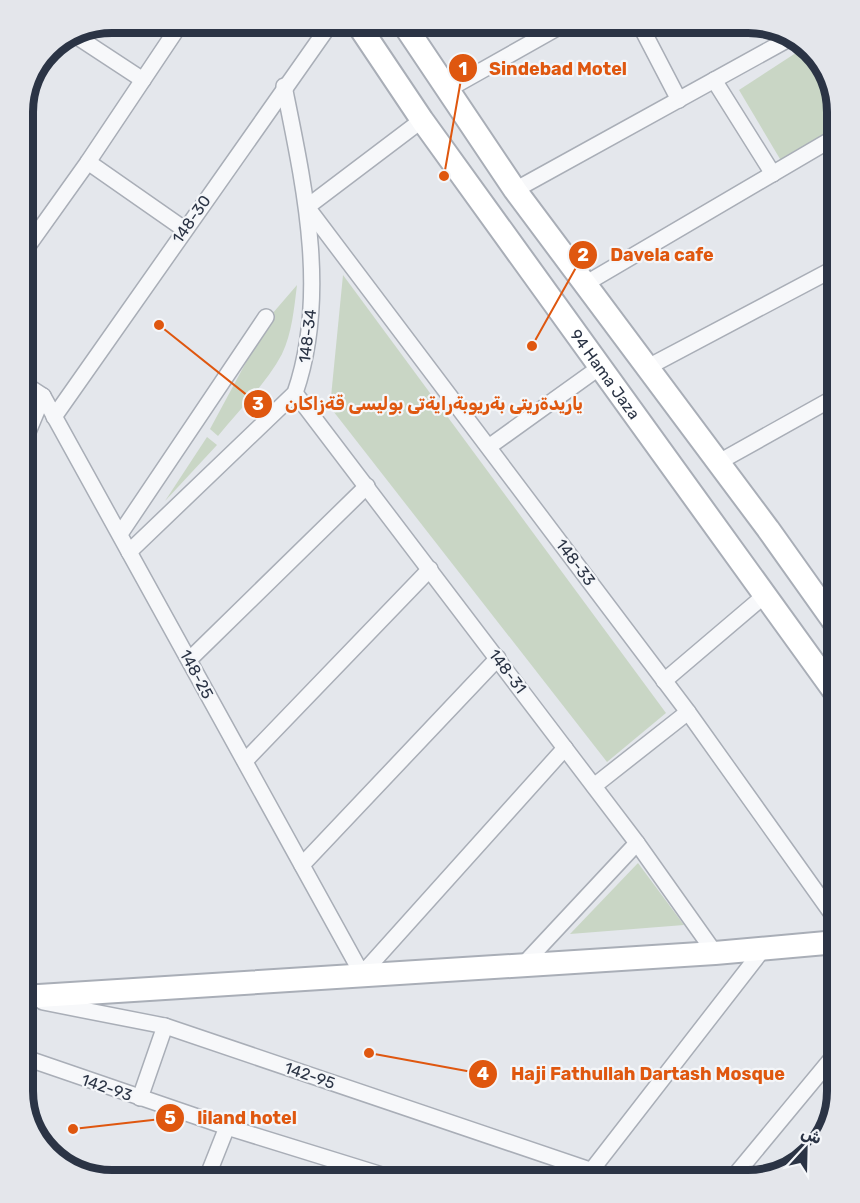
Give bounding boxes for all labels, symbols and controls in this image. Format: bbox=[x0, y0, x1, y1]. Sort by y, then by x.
callout: Sindebad Motel bbox=[448, 50, 639, 86]
text: 1 bbox=[459, 58, 467, 80]
text: Sindebad Motel bbox=[489, 58, 627, 80]
street label: 148-30 bbox=[168, 192, 215, 247]
callout: Davela cafe bbox=[568, 237, 726, 273]
text: 2 bbox=[577, 244, 589, 266]
text: Davela cafe bbox=[610, 244, 714, 266]
street label: 148-34 bbox=[295, 308, 320, 364]
street label: 94 Hama Jaza bbox=[566, 326, 644, 423]
callout: ياريدةريتى بةريوبةرايةتى بوليسى قةزاكان bbox=[243, 386, 595, 422]
text: 3 bbox=[252, 393, 264, 415]
text: ياريدةريتى بةريوبةرايةتى بوليسى قةزاكان bbox=[285, 393, 583, 415]
street label: 148-33 bbox=[552, 535, 599, 589]
street label: 148-31 bbox=[485, 645, 530, 697]
street label: 148-25 bbox=[176, 646, 217, 702]
callout: Haji Fathullah Dartash Mosque bbox=[468, 1056, 797, 1092]
street label: 142-95 bbox=[282, 1058, 338, 1093]
text: 4 bbox=[477, 1063, 489, 1085]
text: Haji Fathullah Dartash Mosque bbox=[511, 1063, 785, 1085]
street label: 142-93 bbox=[79, 1070, 135, 1105]
callout: liland hotel bbox=[155, 1100, 309, 1136]
text: 5 bbox=[164, 1107, 176, 1129]
text: liland hotel bbox=[197, 1107, 297, 1129]
north arrow bbox=[776, 1119, 836, 1179]
text: ش bbox=[798, 1123, 824, 1148]

